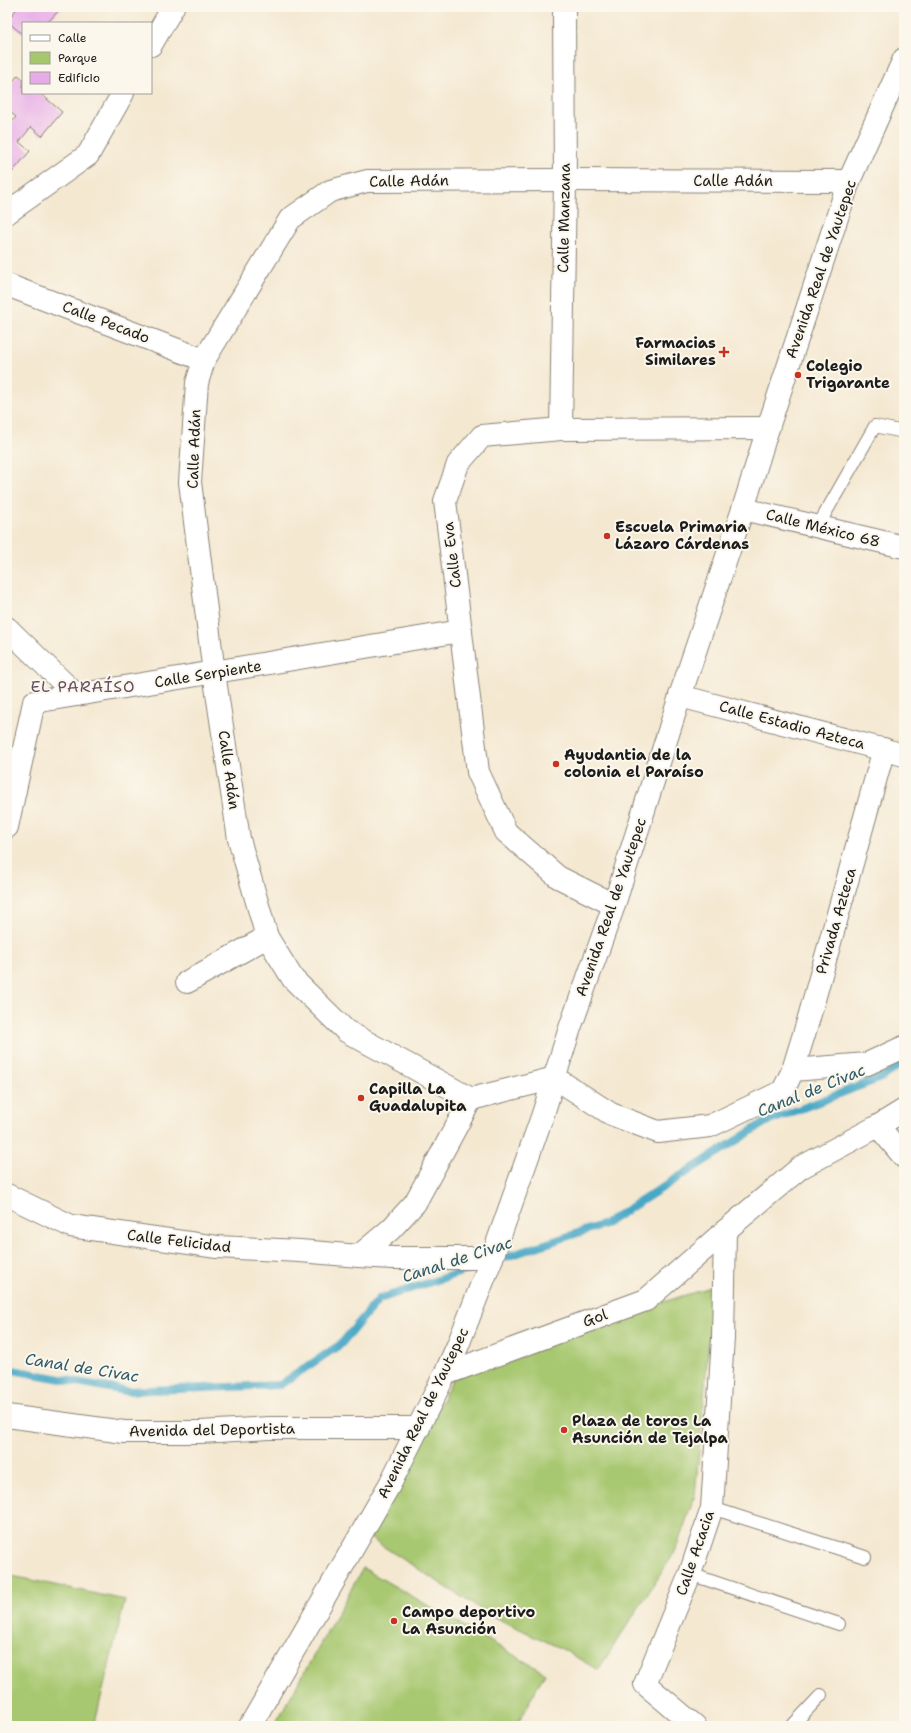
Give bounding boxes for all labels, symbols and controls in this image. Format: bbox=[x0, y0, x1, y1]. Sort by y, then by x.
legend bbox=[22, 22, 152, 94]
text: Calle bbox=[58, 30, 87, 46]
text: Parque bbox=[58, 50, 97, 66]
text: Edificio bbox=[58, 70, 100, 86]
street label: Calle Manzana bbox=[553, 162, 575, 273]
street label: Calle Adán bbox=[369, 170, 449, 192]
street label: Calle Adán bbox=[693, 171, 773, 191]
street label: Avenida Real de Yautepec bbox=[781, 177, 861, 361]
street label: Calle Pecado bbox=[59, 296, 153, 348]
place label: Farmacias Similares bbox=[635, 333, 716, 370]
marker: Farmacias Similares bbox=[719, 347, 729, 357]
place label: Colegio Trigarante bbox=[806, 356, 890, 393]
marker: Colegio Trigarante bbox=[793, 370, 803, 380]
street label: Calle Adán bbox=[183, 409, 205, 489]
street label: Calle México 68 bbox=[764, 504, 882, 552]
place label: Escuela Primaria Lázaro Cárdenas bbox=[615, 517, 749, 554]
street label: Calle Eva bbox=[438, 520, 466, 589]
marker: Escuela Primaria Lázaro Cárdenas bbox=[602, 531, 612, 541]
street label: Calle Serpiente bbox=[153, 656, 263, 692]
district label: EL PARAÍSO bbox=[31, 676, 135, 697]
street label: Calle Estadio Azteca bbox=[717, 696, 868, 754]
street label: Calle Adán bbox=[214, 729, 244, 811]
place label: Ayudantia de la colonia el Paraíso bbox=[564, 745, 704, 782]
marker: Ayudantia de la colonia el Paraíso bbox=[551, 759, 561, 769]
street label: Avenida Real de Yautepec bbox=[571, 815, 651, 999]
street label: Privada Azteca bbox=[811, 865, 861, 977]
water label: Canal de Civac bbox=[754, 1059, 868, 1122]
place label: Capilla La Guadalupita bbox=[369, 1079, 467, 1116]
marker: Capilla La Guadalupita bbox=[356, 1093, 366, 1103]
street label: Calle Felicidad bbox=[126, 1225, 233, 1257]
water label: Canal de Civac bbox=[399, 1232, 515, 1287]
street label: Gol bbox=[580, 1304, 611, 1332]
street label: Avenida Real de Yautepec bbox=[373, 1324, 473, 1502]
water label: Canal de Civac bbox=[23, 1348, 140, 1387]
place label: Plaza de toros La Asunción de Tejalpa bbox=[572, 1411, 729, 1448]
street label: Avenida del Deportista bbox=[129, 1419, 296, 1441]
marker: Plaza de toros La Asunción de Tejalpa bbox=[559, 1425, 569, 1435]
street label: Calle Acacia bbox=[671, 1507, 719, 1598]
place label: Campo deportivo La Asunción bbox=[402, 1602, 536, 1639]
marker: Campo deportivo La Asunción bbox=[389, 1616, 399, 1626]

